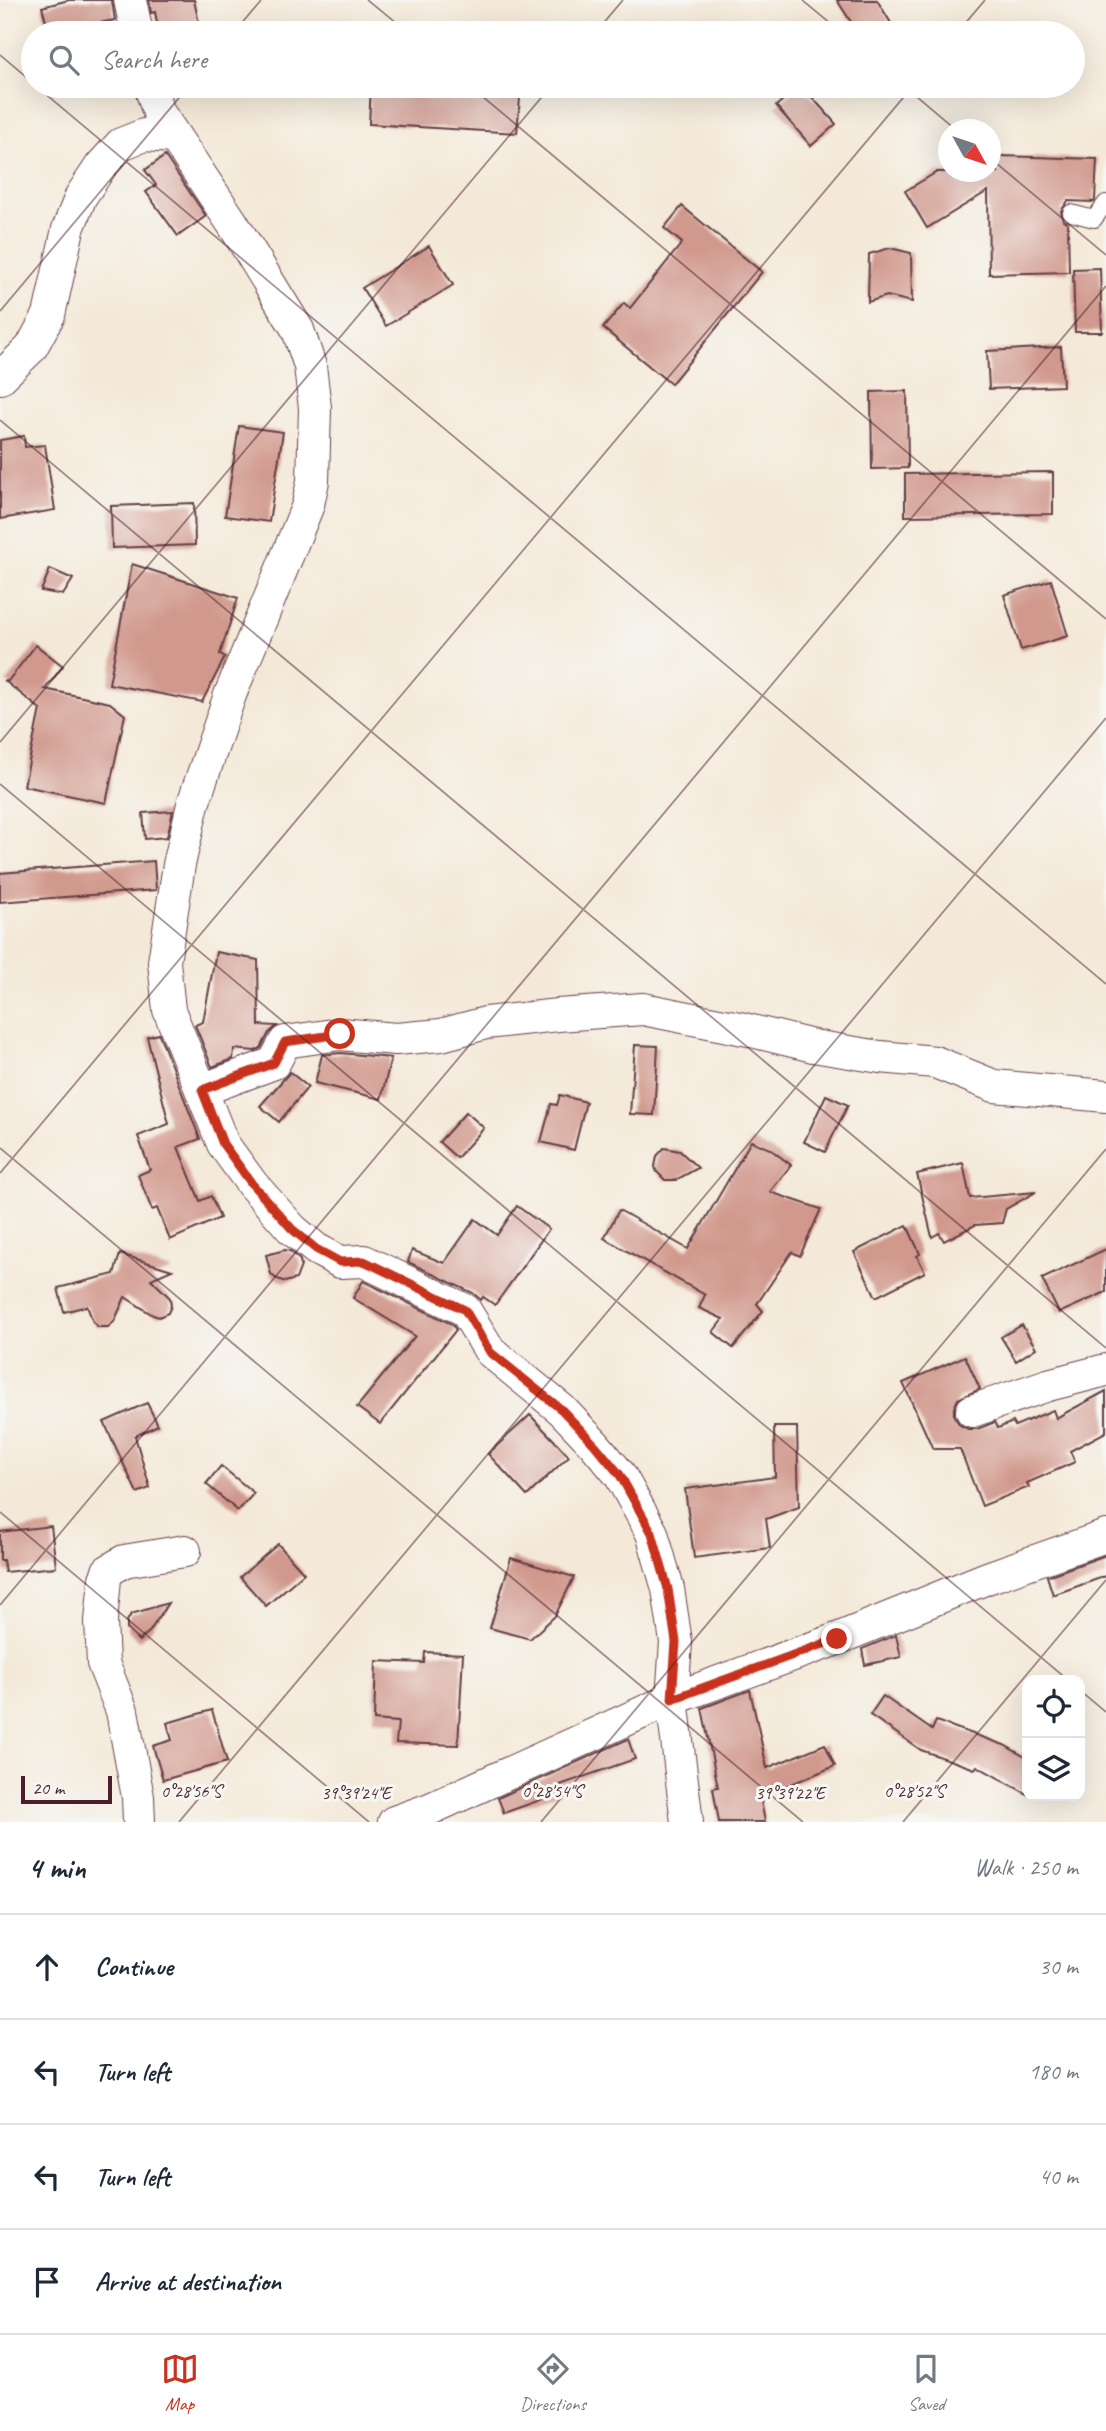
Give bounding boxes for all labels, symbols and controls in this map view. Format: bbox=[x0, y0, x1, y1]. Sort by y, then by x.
search box bbox=[21, 21, 1085, 98]
icon: search bbox=[45, 41, 83, 79]
text: Search here bbox=[101, 43, 207, 76]
north arrow bbox=[938, 119, 1001, 182]
route start bbox=[324, 1018, 355, 1049]
route end bbox=[821, 1623, 852, 1654]
map controls bbox=[1022, 1675, 1085, 1801]
button: locate bbox=[1022, 1675, 1085, 1738]
button: layers bbox=[1022, 1738, 1085, 1801]
scale bar bbox=[21, 1773, 112, 1805]
text: 20 m bbox=[32, 1776, 64, 1800]
text: 0°28'56"S bbox=[161, 1780, 225, 1802]
text: 0°28'54"S bbox=[522, 1780, 586, 1802]
text: 0°28'52"S bbox=[884, 1780, 948, 1802]
text: 39°39'24"E bbox=[321, 1782, 393, 1804]
text: 39°39'22"E bbox=[755, 1782, 827, 1804]
text: 4 min bbox=[28, 1849, 85, 1887]
text: Walk · 250 m bbox=[974, 1853, 1078, 1882]
icon: ahead bbox=[28, 1948, 66, 1986]
text: Continue bbox=[95, 1950, 173, 1983]
text: 30 m bbox=[1039, 1952, 1078, 1981]
icon: left bbox=[28, 2053, 66, 2091]
text: Turn left bbox=[95, 2055, 170, 2088]
text: 180 m bbox=[1029, 2057, 1078, 2086]
icon: left bbox=[28, 2158, 66, 2196]
text: Turn left bbox=[95, 2160, 170, 2193]
text: 40 m bbox=[1039, 2162, 1078, 2191]
icon: arrive bbox=[28, 2263, 66, 2301]
text: Arrive at destination bbox=[95, 2265, 281, 2298]
tab: Map bbox=[161, 2350, 199, 2416]
tab: Directions bbox=[520, 2350, 586, 2416]
tab: Saved bbox=[907, 2350, 945, 2416]

